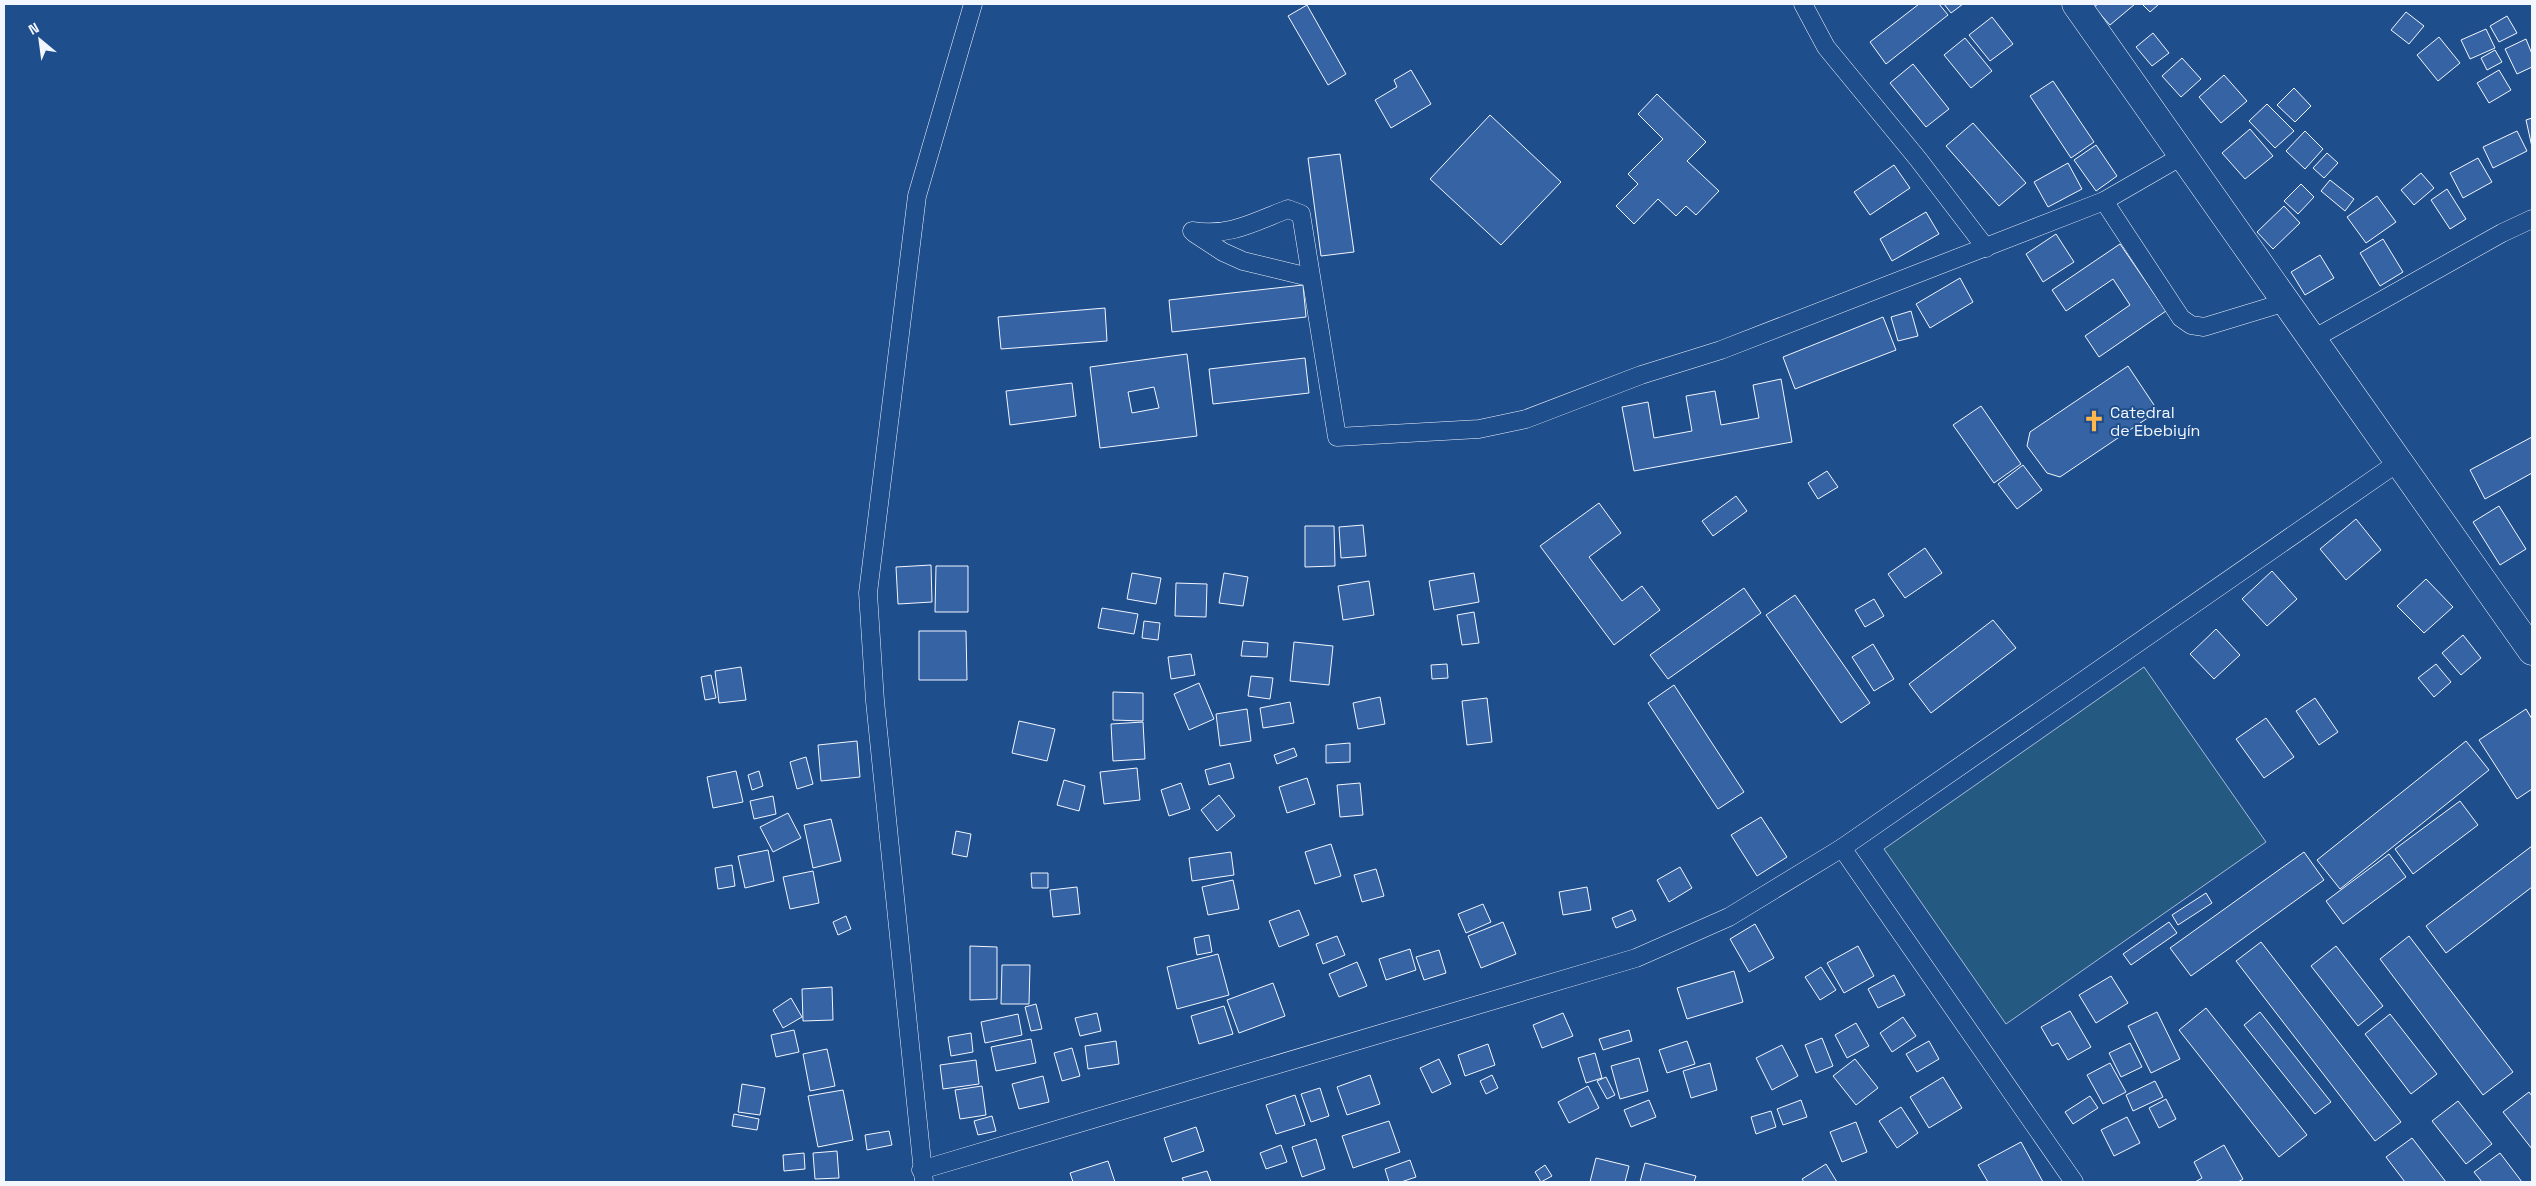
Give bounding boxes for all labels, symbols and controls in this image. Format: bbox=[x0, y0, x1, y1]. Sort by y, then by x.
north arrow bbox=[15, 15, 65, 65]
text: N bbox=[25, 18, 42, 39]
place label: Catedral de Ebebiyín bbox=[2110, 402, 2200, 441]
church icon: Catedral de Ebebiyín bbox=[2081, 408, 2107, 434]

